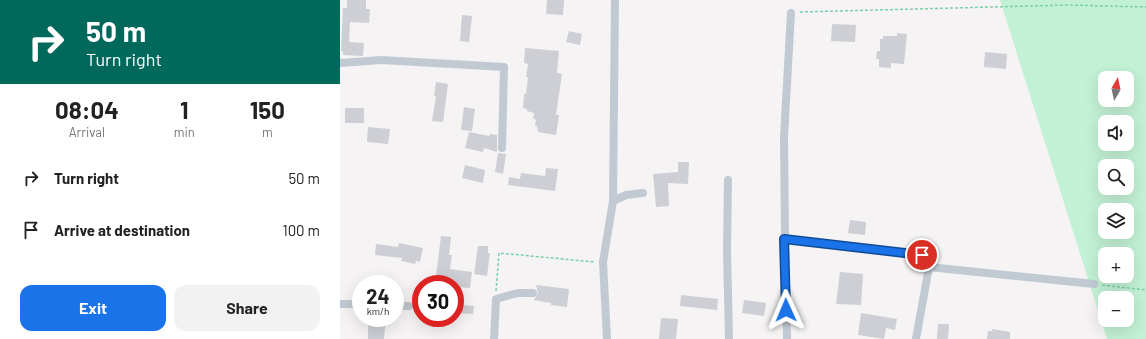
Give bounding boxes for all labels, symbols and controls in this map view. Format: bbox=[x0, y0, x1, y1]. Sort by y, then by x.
text: 50 m bbox=[86, 14, 146, 48]
icon: right bbox=[20, 16, 72, 68]
text: Turn right bbox=[86, 48, 162, 70]
north arrow bbox=[1098, 71, 1134, 107]
map controls bbox=[1098, 71, 1134, 327]
text: 08:04 bbox=[55, 95, 119, 124]
text: 1 bbox=[180, 95, 188, 124]
text: 150 bbox=[250, 95, 285, 124]
button: sound bbox=[1098, 115, 1134, 151]
text: Arrival bbox=[69, 124, 105, 140]
text: min bbox=[174, 124, 195, 140]
text: m bbox=[262, 124, 273, 140]
button: search bbox=[1098, 159, 1134, 195]
icon: right bbox=[20, 167, 42, 189]
text: Turn right bbox=[54, 169, 119, 187]
text: 50 m bbox=[288, 169, 320, 187]
button: layers bbox=[1098, 203, 1134, 239]
icon: arrive bbox=[20, 219, 42, 241]
text: Arrive at destination bbox=[54, 221, 190, 239]
text: 100 m bbox=[282, 221, 320, 239]
pin bbox=[905, 238, 939, 272]
icon: arrive bbox=[911, 244, 933, 266]
button: + bbox=[1098, 247, 1134, 283]
speed limit sign: 30 bbox=[412, 275, 464, 327]
text: 24 bbox=[366, 284, 390, 308]
button: Exit bbox=[20, 285, 166, 331]
button: Share bbox=[174, 285, 320, 331]
position arrow bbox=[765, 289, 807, 331]
button: − bbox=[1098, 291, 1134, 327]
text: km/h bbox=[367, 305, 389, 317]

